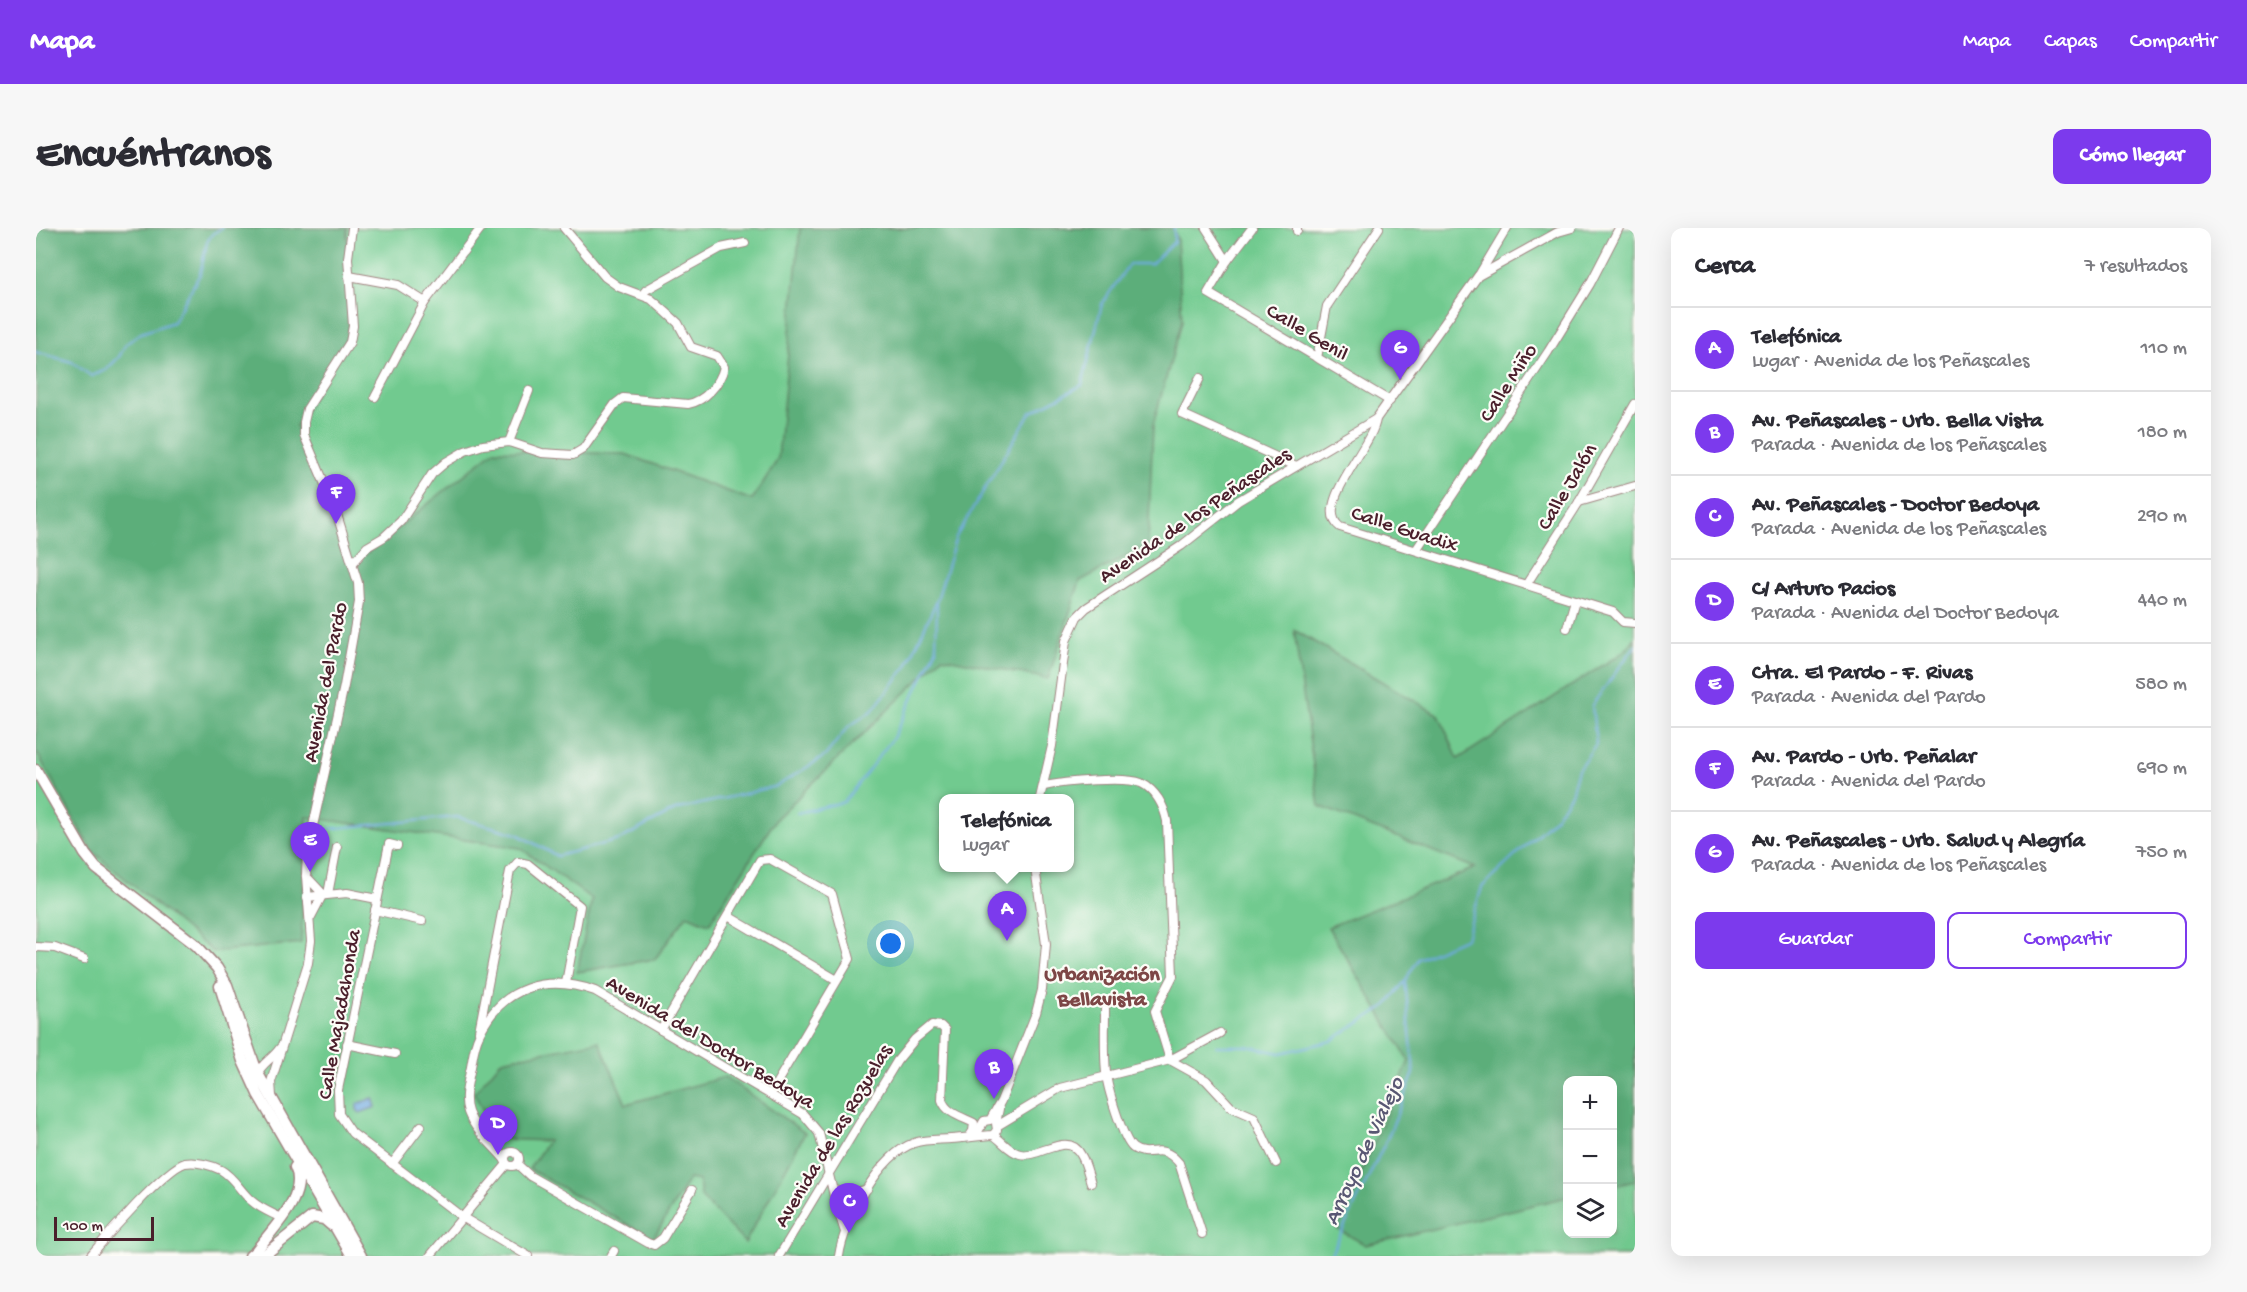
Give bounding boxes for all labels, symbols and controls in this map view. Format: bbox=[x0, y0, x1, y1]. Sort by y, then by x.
text: Mapa bbox=[30, 26, 94, 59]
text: Mapa bbox=[1963, 30, 2011, 55]
text: Capas bbox=[2044, 30, 2097, 55]
text: Compartir bbox=[2130, 30, 2217, 55]
button: Cómo llegar bbox=[2053, 129, 2211, 184]
text: Encuéntranos bbox=[36, 132, 270, 181]
text: Cerca bbox=[1695, 252, 1755, 283]
text: 7 resultados bbox=[2085, 256, 2187, 279]
street label: Calle Genil bbox=[1261, 300, 1352, 368]
text: Telefónica bbox=[1752, 325, 1841, 351]
pin: G bbox=[1380, 330, 1420, 380]
text: A bbox=[1709, 338, 1720, 361]
text: 110 m bbox=[2141, 338, 2187, 361]
street label: Calle Miño bbox=[1475, 340, 1544, 428]
text: Lugar · Avenida de los Peñascales bbox=[1752, 351, 2029, 374]
text: Av. Peñascales - Urb. Bella Vista bbox=[1752, 409, 2043, 435]
text: B bbox=[1709, 422, 1720, 445]
text: 180 m bbox=[2138, 422, 2187, 445]
text: Parada · Avenida de los Peñascales bbox=[1752, 435, 2046, 458]
street label: Calle Jalón bbox=[1533, 440, 1605, 536]
street label: Avenida de los Peñascales bbox=[1095, 443, 1298, 590]
pin: F bbox=[316, 474, 356, 524]
text: Av. Peñascales - Doctor Bedoya bbox=[1752, 493, 2039, 519]
street label: Calle Guadix bbox=[1347, 502, 1460, 560]
text: C bbox=[1709, 506, 1720, 529]
text: 290 m bbox=[2137, 506, 2187, 529]
text: Parada · Avenida de los Peñascales bbox=[1752, 519, 2046, 542]
text: C/ Arturo Pacios bbox=[1752, 577, 1895, 603]
text: D bbox=[1708, 590, 1721, 613]
text: 440 m bbox=[2138, 590, 2187, 613]
street label: Avenida del Pardo bbox=[300, 600, 355, 765]
text: Parada · Avenida del Doctor Bedoya bbox=[1752, 603, 2059, 626]
text: Ctra. El Pardo - F. Rivas bbox=[1752, 661, 1972, 687]
text: E bbox=[1708, 674, 1721, 697]
text: 580 m bbox=[2135, 674, 2187, 697]
text: Parada · Avenida del Pardo bbox=[1752, 687, 1986, 710]
text: Av. Pardo - Urb. Peñalar bbox=[1752, 745, 1976, 771]
text: F bbox=[1709, 758, 1720, 781]
text: 690 m bbox=[2137, 758, 2187, 781]
text: Parada · Avenida del Pardo bbox=[1752, 771, 1986, 794]
popup bbox=[939, 794, 1074, 872]
text: Telefónica bbox=[962, 809, 1051, 835]
pin: E bbox=[290, 822, 330, 872]
text: Av. Peñascales - Urb. Salud y Alegría bbox=[1752, 829, 2085, 855]
text: Lugar bbox=[962, 835, 1008, 858]
text: G bbox=[1708, 842, 1721, 865]
text: 750 m bbox=[2136, 842, 2187, 865]
text: Parada · Avenida de los Peñascales bbox=[1752, 855, 2046, 878]
pin: A bbox=[988, 892, 1026, 941]
button: Guardar bbox=[1695, 912, 1935, 969]
button: Compartir bbox=[1947, 912, 2187, 969]
street label: Calle Majadahonda bbox=[314, 926, 369, 1102]
your location bbox=[876, 929, 905, 958]
district label: Urbanización Bellavista bbox=[1044, 963, 1160, 1014]
street label: Avenida del Doctor Bedoya bbox=[600, 972, 819, 1117]
street label: Avenida de las Rozuelas bbox=[770, 1040, 900, 1233]
pin: B bbox=[974, 1050, 1014, 1099]
water label: Arroyo de Vialejo bbox=[1320, 1072, 1412, 1230]
map controls bbox=[1563, 1076, 1617, 1238]
button: + bbox=[1563, 1076, 1617, 1130]
pin: D bbox=[478, 1106, 518, 1155]
button: − bbox=[1563, 1130, 1617, 1184]
pin: C bbox=[830, 1184, 868, 1233]
button: layers bbox=[1563, 1184, 1617, 1238]
scale bar bbox=[54, 1214, 154, 1242]
text: 100 m bbox=[63, 1218, 103, 1237]

